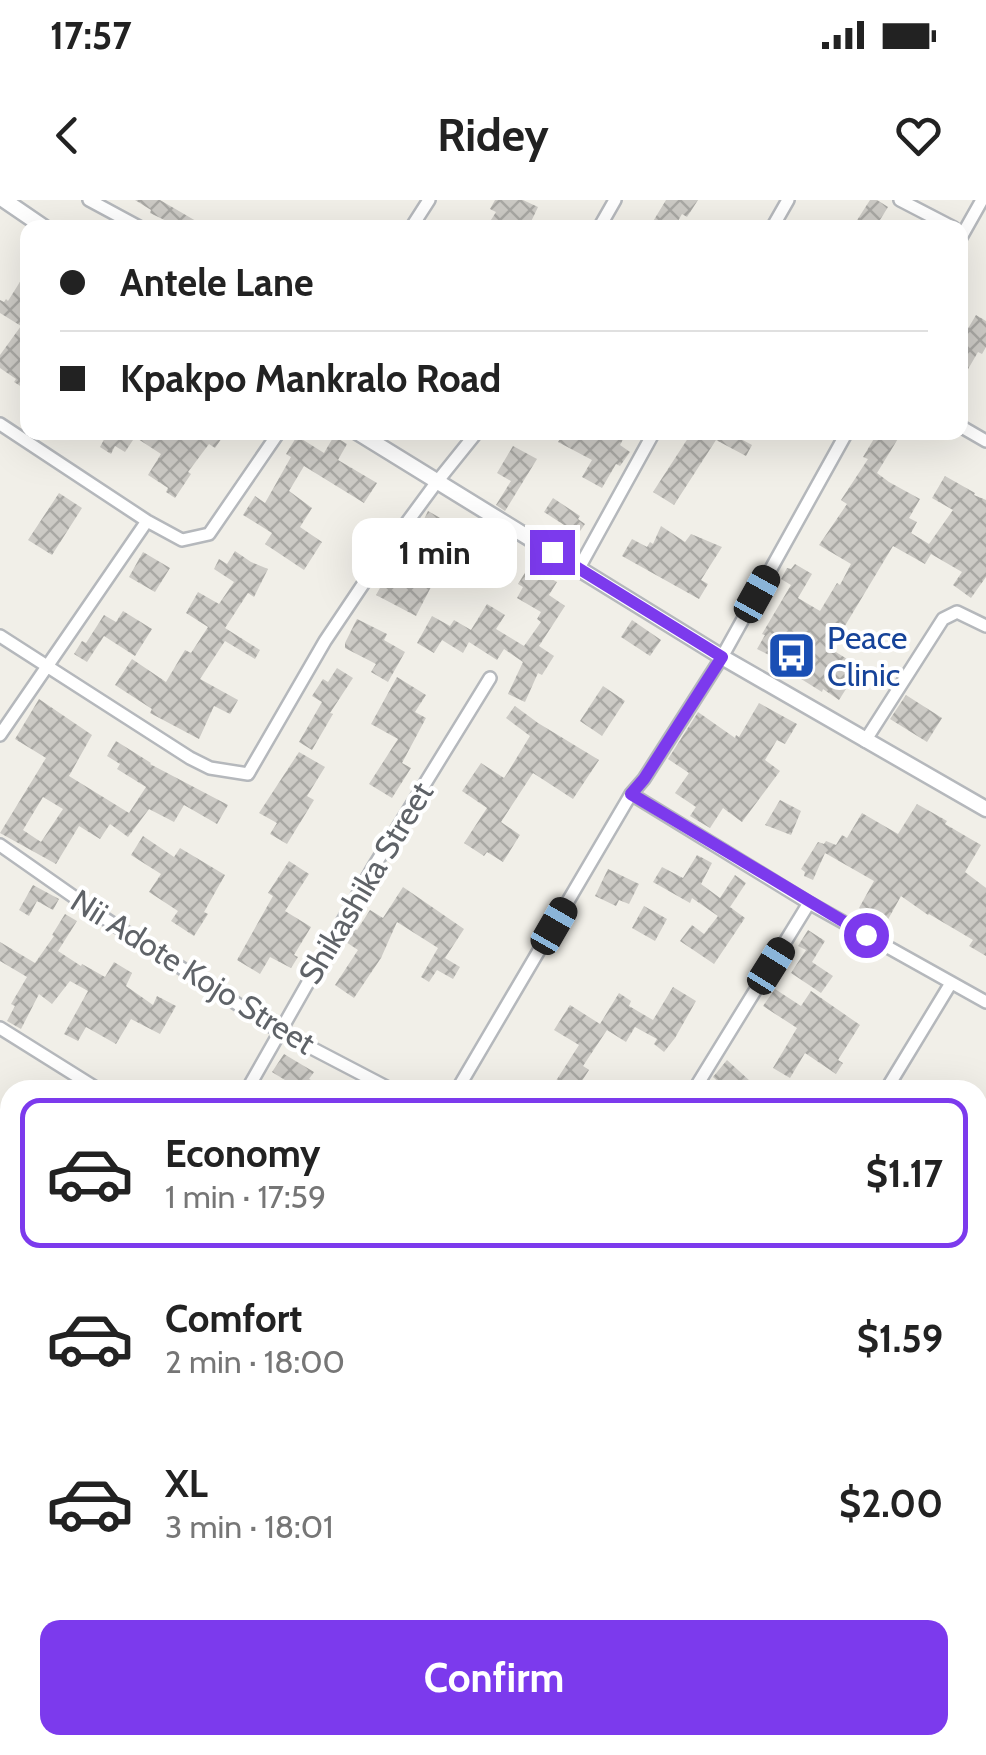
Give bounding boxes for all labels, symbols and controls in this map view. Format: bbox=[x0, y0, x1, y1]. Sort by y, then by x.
text: 17:57 bbox=[50, 12, 132, 59]
icon: back bbox=[40, 108, 95, 163]
text: Ridey bbox=[437, 108, 549, 162]
icon: heart bbox=[891, 108, 946, 163]
text: Antele Lane bbox=[120, 259, 314, 306]
text: Kpakpo Mankralo Road bbox=[120, 355, 501, 402]
callout: 1 min bbox=[352, 517, 517, 587]
route end bbox=[530, 530, 575, 575]
text: 1 min bbox=[398, 533, 471, 572]
car bbox=[729, 560, 785, 628]
place label: Peace Clinic bbox=[827, 618, 907, 694]
bus stop icon: Peace Clinic bbox=[766, 630, 818, 682]
street label: Shikashika Street bbox=[290, 775, 441, 991]
street label: Nii Adote Kojo Street bbox=[64, 881, 323, 1062]
car bbox=[526, 893, 582, 959]
route start bbox=[844, 913, 889, 958]
car bbox=[742, 933, 800, 999]
icon: car bbox=[45, 1128, 135, 1218]
text: Economy bbox=[165, 1130, 320, 1177]
text: $1.17 bbox=[866, 1150, 943, 1197]
text: 1 min · 17:59 bbox=[165, 1177, 326, 1216]
icon: car bbox=[45, 1293, 135, 1383]
text: Comfort bbox=[165, 1295, 302, 1342]
text: $1.59 bbox=[857, 1315, 943, 1362]
text: 2 min · 18:00 bbox=[165, 1342, 345, 1381]
icon: car bbox=[45, 1458, 135, 1548]
text: XL bbox=[165, 1460, 208, 1507]
text: $2.00 bbox=[839, 1480, 943, 1527]
text: 3 min · 18:01 bbox=[165, 1507, 334, 1546]
button: Confirm bbox=[40, 1620, 948, 1735]

